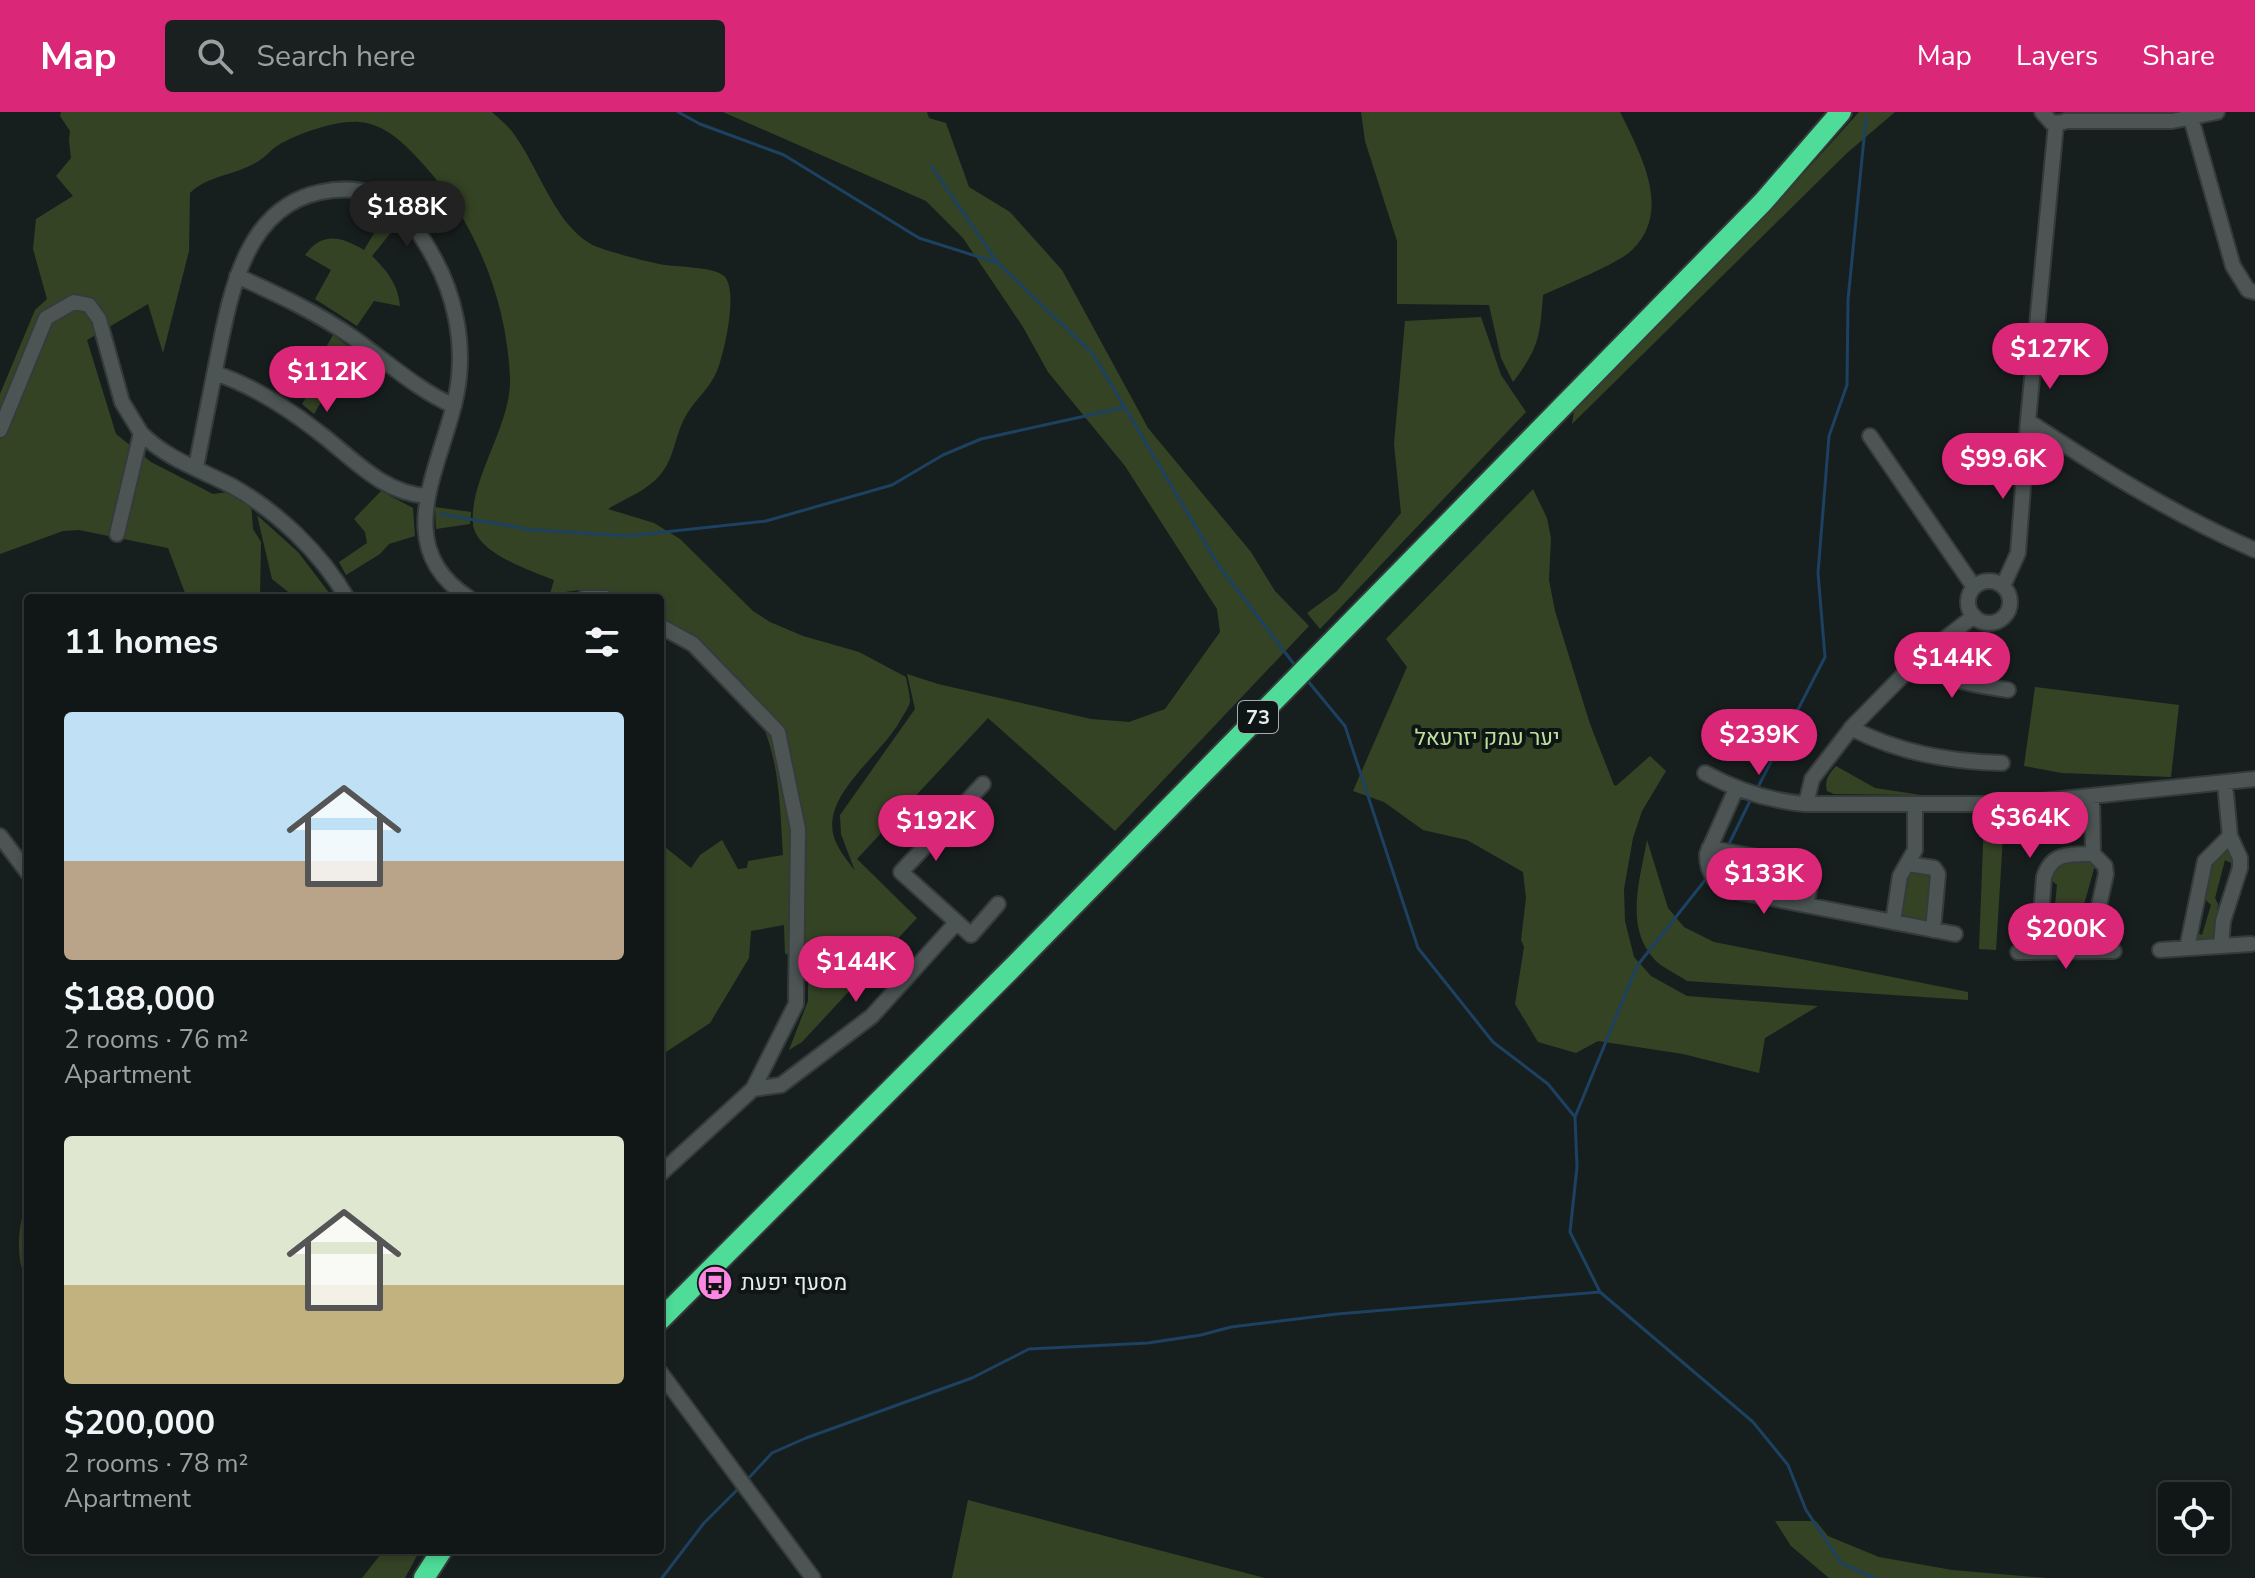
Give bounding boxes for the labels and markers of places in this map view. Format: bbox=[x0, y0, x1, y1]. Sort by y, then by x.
pin: $188K bbox=[351, 181, 463, 249]
pin: $127K bbox=[1994, 323, 2106, 391]
pin: $112K bbox=[271, 346, 383, 414]
pin: $99.6K bbox=[1938, 433, 2068, 501]
pin: $144K bbox=[1896, 632, 2008, 700]
pin: $239K bbox=[1703, 709, 1815, 777]
pin: $364K bbox=[1974, 792, 2086, 860]
pin: $192K bbox=[880, 795, 992, 863]
pin: $133K bbox=[1708, 848, 1820, 916]
pin: $200K bbox=[2010, 903, 2122, 971]
pin: $144K bbox=[800, 936, 912, 1004]
bus stop icon: מסעף יפעת bbox=[696, 1264, 734, 1302]
place label: מסעף יפעת bbox=[741, 1268, 847, 1298]

